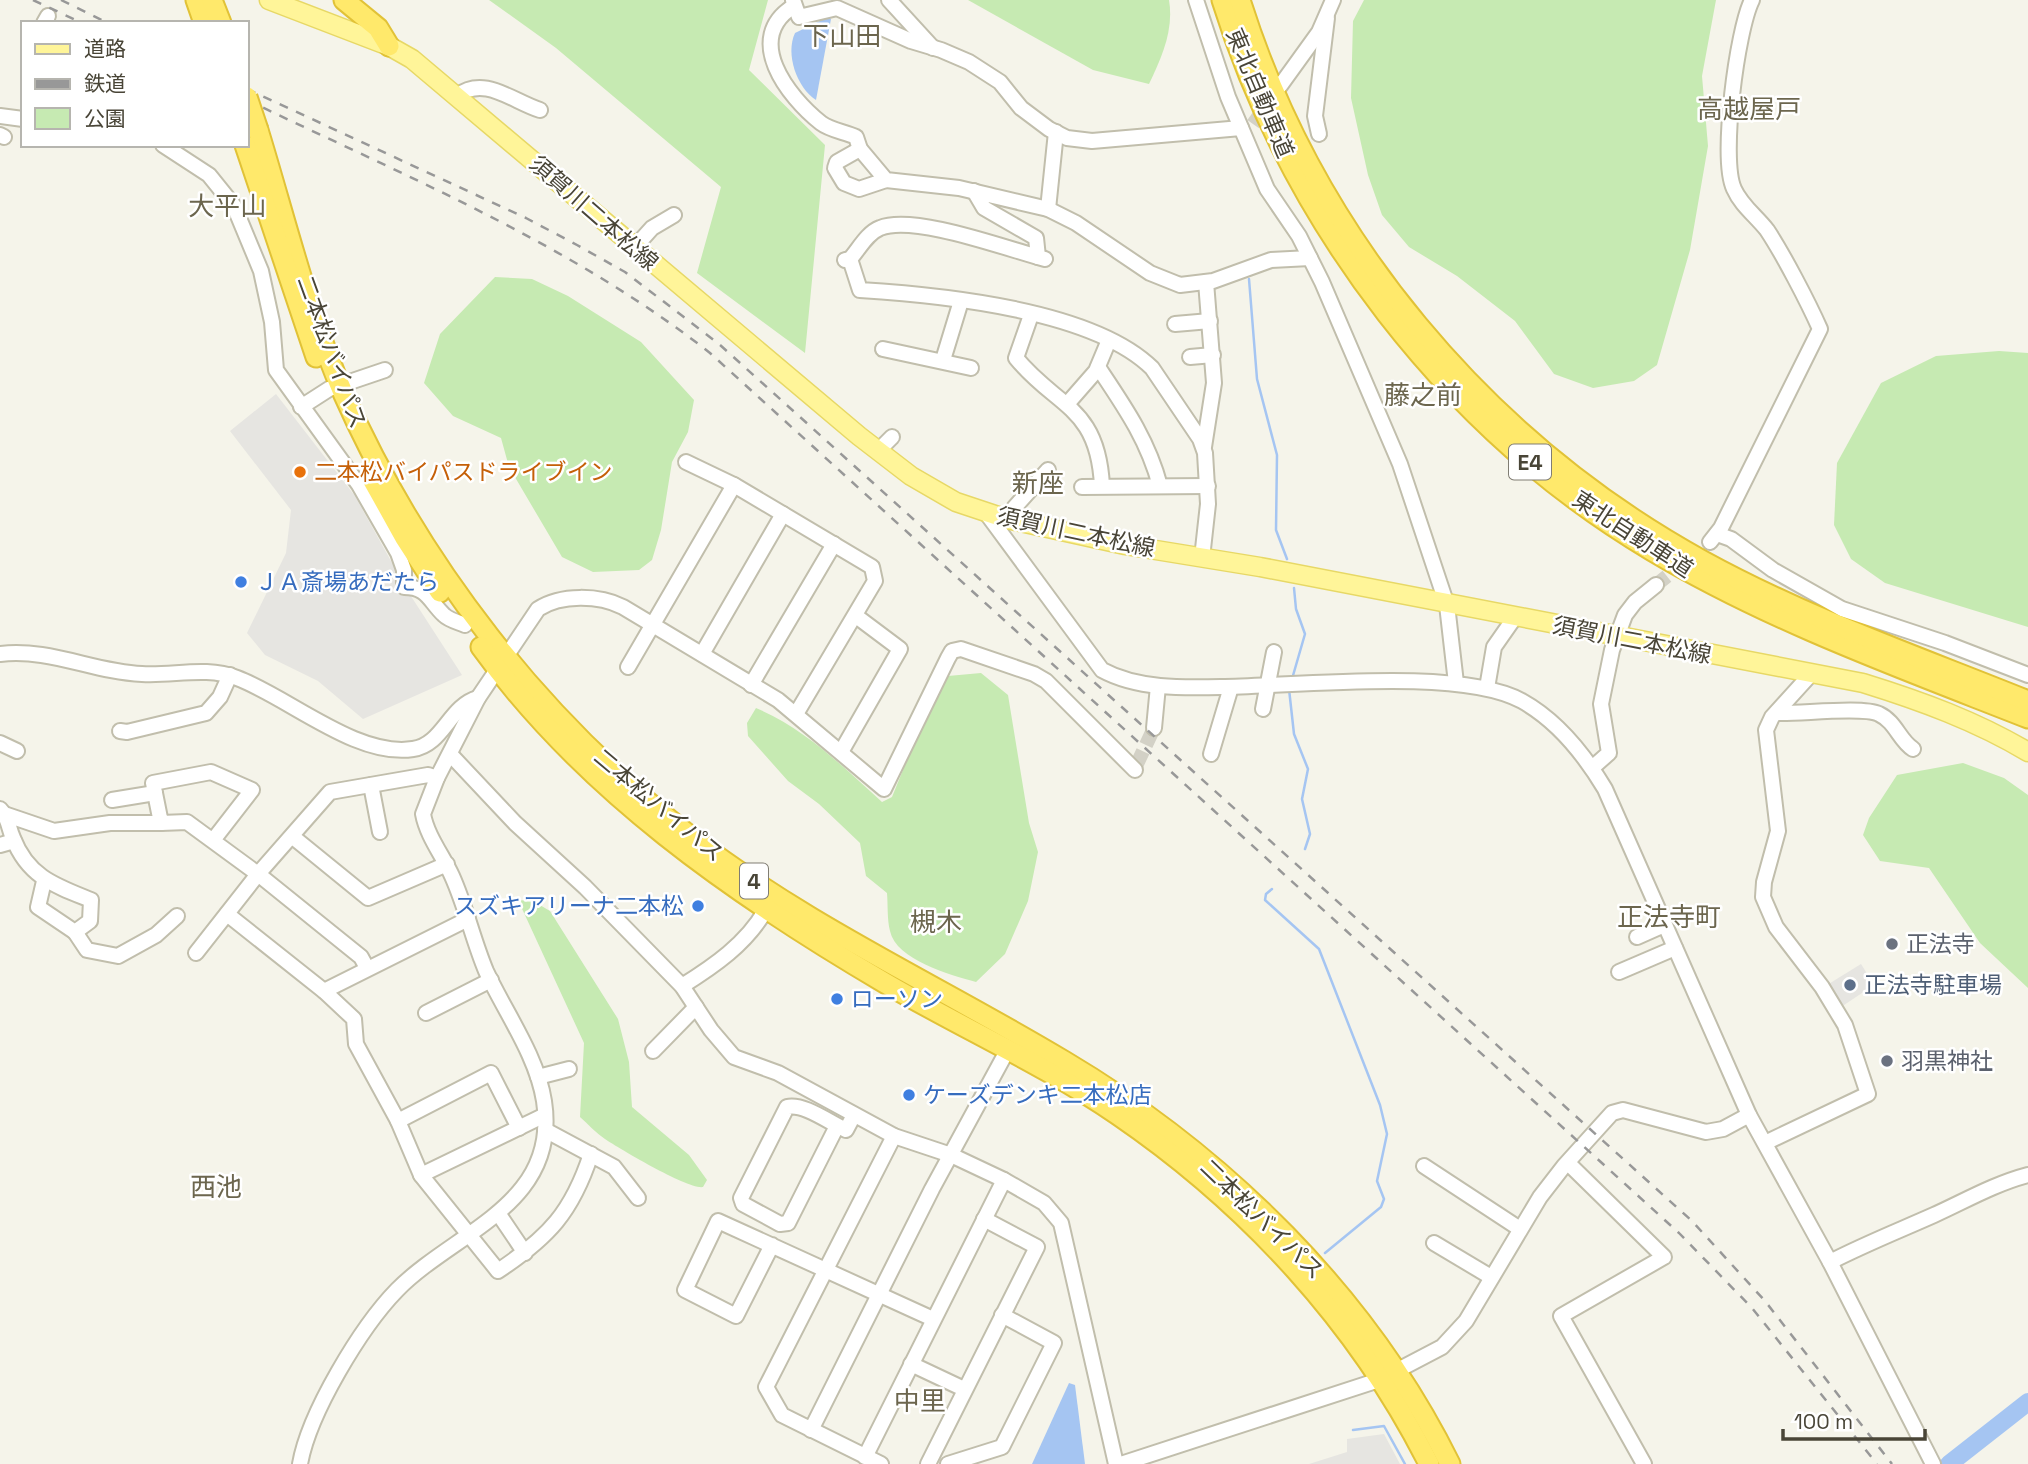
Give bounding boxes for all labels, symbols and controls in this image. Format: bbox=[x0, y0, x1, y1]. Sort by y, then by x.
district label: 下山田 bbox=[803, 19, 881, 53]
legend bbox=[21, 21, 248, 147]
street label: 東北自動車道 bbox=[1219, 24, 1301, 162]
text: 道路 bbox=[84, 35, 126, 62]
text: 鉄道 bbox=[84, 70, 126, 97]
district label: 高越屋戸 bbox=[1697, 92, 1801, 126]
text: 公園 bbox=[84, 105, 126, 132]
street label: 須賀川二本松線 bbox=[523, 149, 665, 277]
district label: 大平山 bbox=[188, 189, 266, 223]
street label: 二本松バイパス bbox=[290, 271, 374, 433]
district label: 藤之前 bbox=[1384, 378, 1462, 412]
road number: E4 bbox=[1509, 444, 1551, 480]
place label: 二本松バイパスドライブイン bbox=[314, 457, 613, 487]
marker: 二本松バイパスドライブイン bbox=[292, 464, 308, 480]
district label: 新座 bbox=[1012, 466, 1064, 500]
street label: 東北自動車道 bbox=[1567, 484, 1699, 584]
street label: 須賀川二本松線 bbox=[994, 501, 1158, 563]
place label: ＪＡ斎場あだたら bbox=[255, 567, 439, 597]
marker: ＪＡ斎場あだたら bbox=[233, 574, 249, 590]
street label: 須賀川二本松線 bbox=[1550, 610, 1714, 670]
street label: 二本松バイパス bbox=[588, 742, 730, 868]
road number: 4 bbox=[740, 864, 768, 898]
place label: スズキアリーナ二本松 bbox=[454, 891, 684, 921]
marker: スズキアリーナ二本松 bbox=[690, 898, 706, 914]
district label: 正法寺町 bbox=[1617, 900, 1721, 934]
district label: 槻木 bbox=[910, 905, 962, 939]
place label: 正法寺 bbox=[1906, 929, 1975, 959]
marker: 正法寺 bbox=[1884, 936, 1900, 952]
place label: 正法寺駐車場 bbox=[1864, 970, 2002, 1000]
marker: 正法寺駐車場 bbox=[1842, 977, 1858, 993]
place label: ローソン bbox=[851, 984, 943, 1014]
marker: ローソン bbox=[829, 991, 845, 1007]
place label: 羽黒神社 bbox=[1901, 1046, 1993, 1076]
marker: 羽黒神社 bbox=[1879, 1053, 1895, 1069]
place label: ケーズデンキ二本松店 bbox=[923, 1080, 1152, 1110]
marker: ケーズデンキ二本松店 bbox=[901, 1087, 917, 1103]
street label: 二本松バイパス bbox=[1194, 1152, 1330, 1286]
district label: 西池 bbox=[190, 1170, 242, 1204]
district label: 中里 bbox=[894, 1384, 946, 1418]
scale bar bbox=[1783, 1398, 1925, 1442]
text: 100 m bbox=[1794, 1408, 1853, 1435]

